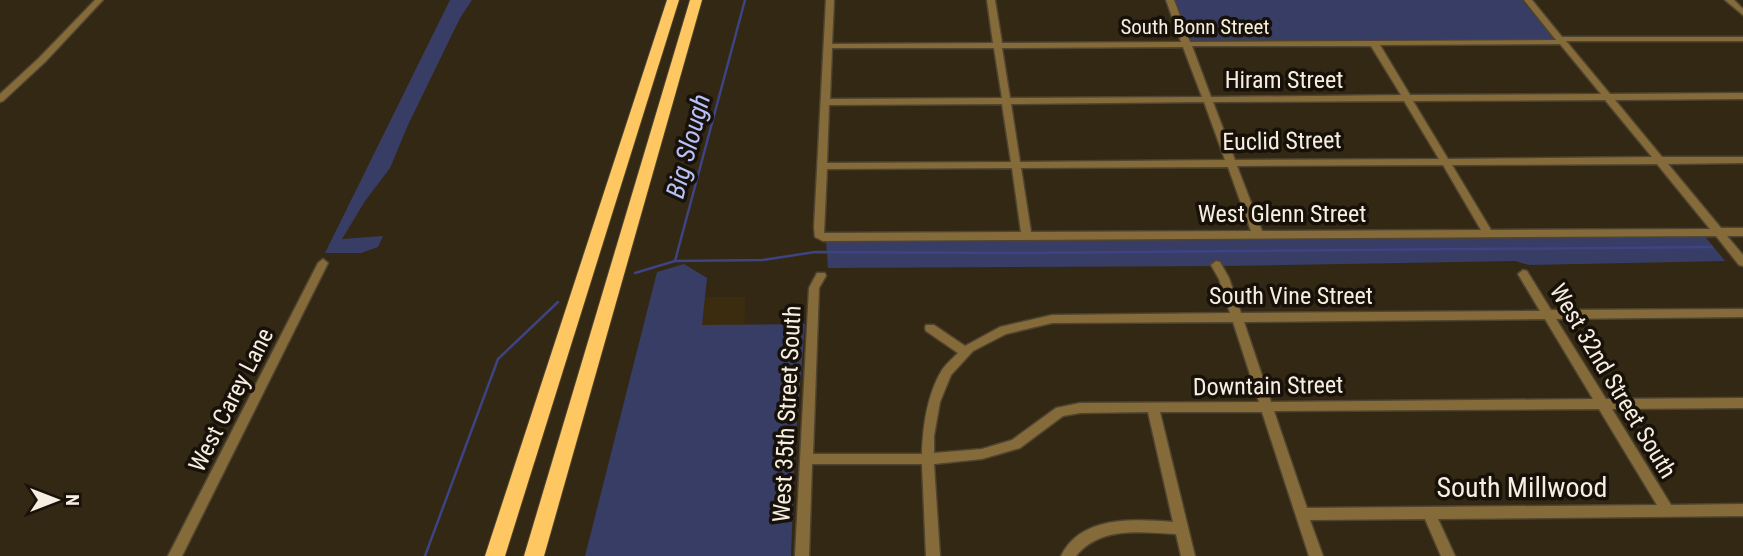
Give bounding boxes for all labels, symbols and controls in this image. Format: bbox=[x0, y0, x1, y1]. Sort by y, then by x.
street label: South Bonn Street bbox=[1120, 15, 1270, 39]
street label: Hiram Street bbox=[1225, 66, 1343, 94]
water label: Big Slough bbox=[660, 91, 716, 201]
street label: Euclid Street bbox=[1222, 126, 1342, 156]
street label: West Glenn Street bbox=[1198, 200, 1366, 228]
street label: West 32nd Street South bbox=[1544, 279, 1682, 483]
street label: South Vine Street bbox=[1209, 282, 1373, 310]
street label: West 35th Street South bbox=[767, 305, 807, 523]
street label: West Carey Lane bbox=[183, 324, 279, 476]
street label: Downtain Street bbox=[1193, 371, 1343, 401]
north arrow bbox=[21, 465, 91, 535]
street label: South Millwood bbox=[1437, 471, 1607, 504]
text: N bbox=[61, 494, 84, 506]

